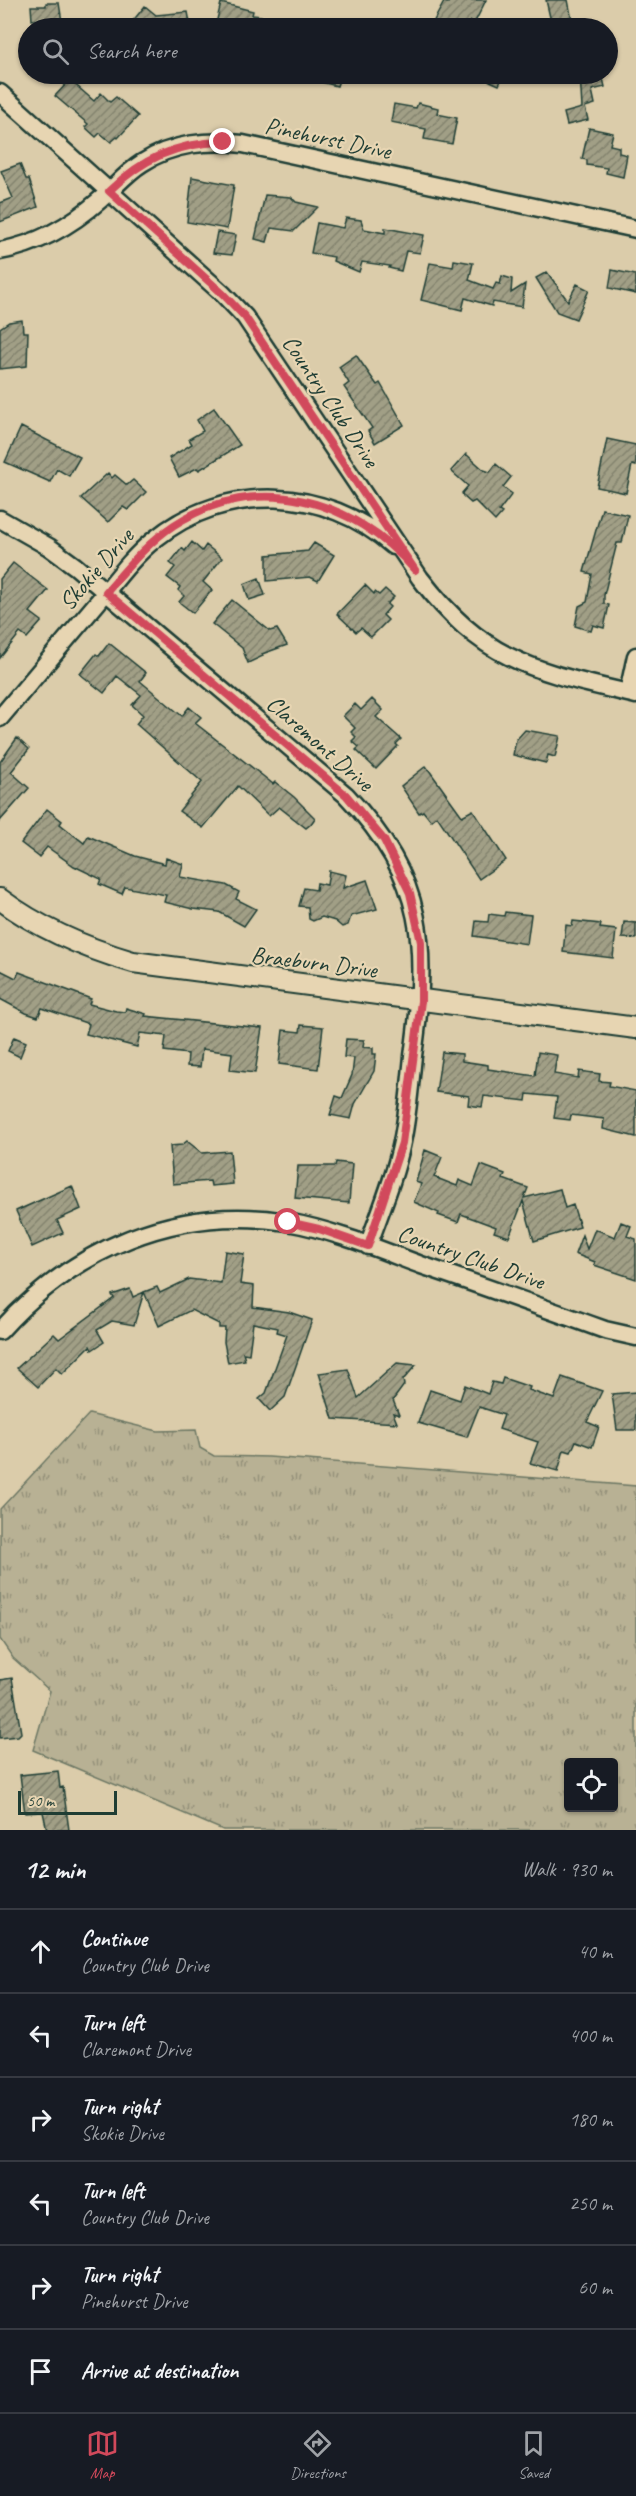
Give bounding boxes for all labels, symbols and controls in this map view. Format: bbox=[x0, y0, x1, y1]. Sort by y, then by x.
search box bbox=[18, 18, 618, 84]
icon: search bbox=[39, 35, 72, 68]
text: Search here bbox=[87, 37, 177, 65]
street label: Pinehurst Drive bbox=[262, 110, 396, 166]
route end bbox=[209, 128, 235, 154]
street label: Country Club Drive bbox=[276, 329, 388, 475]
street label: Skokie Drive bbox=[52, 520, 141, 616]
street label: Claremont Drive bbox=[260, 688, 381, 799]
street label: Braeburn Drive bbox=[249, 939, 381, 985]
route start bbox=[274, 1208, 300, 1234]
street label: Country Club Drive bbox=[394, 1218, 550, 1297]
map controls bbox=[564, 1758, 618, 1812]
button: locate bbox=[564, 1758, 618, 1812]
scale bar bbox=[18, 1788, 117, 1816]
text: 50 m bbox=[27, 1791, 54, 1811]
text: 12 min bbox=[24, 1853, 86, 1886]
text: Walk · 930 m bbox=[522, 1857, 612, 1882]
text: Continue bbox=[81, 1925, 147, 1953]
icon: ahead bbox=[24, 1935, 57, 1968]
text: 40 m bbox=[578, 1939, 612, 1964]
text: Country Club Drive bbox=[81, 1953, 209, 1978]
text: Turn left bbox=[81, 2009, 145, 2037]
icon: left bbox=[24, 2019, 57, 2052]
text: 400 m bbox=[569, 2023, 612, 2048]
text: Claremont Drive bbox=[81, 2037, 191, 2062]
text: Turn right bbox=[81, 2093, 158, 2121]
icon: right bbox=[24, 2103, 57, 2136]
text: 180 m bbox=[569, 2107, 612, 2132]
text: Skokie Drive bbox=[81, 2121, 164, 2146]
text: Turn left bbox=[81, 2177, 145, 2205]
icon: left bbox=[24, 2187, 57, 2220]
text: 250 m bbox=[569, 2191, 612, 2216]
text: Country Club Drive bbox=[81, 2205, 209, 2230]
text: Turn right bbox=[81, 2261, 158, 2289]
icon: right bbox=[24, 2271, 57, 2304]
text: 60 m bbox=[578, 2275, 612, 2300]
text: Pinehurst Drive bbox=[81, 2289, 188, 2314]
icon: arrive bbox=[24, 2355, 57, 2388]
text: Arrive at destination bbox=[81, 2357, 238, 2385]
tab: Map bbox=[86, 2427, 119, 2483]
tab: Directions bbox=[290, 2427, 346, 2483]
tab: Saved bbox=[517, 2427, 550, 2483]

